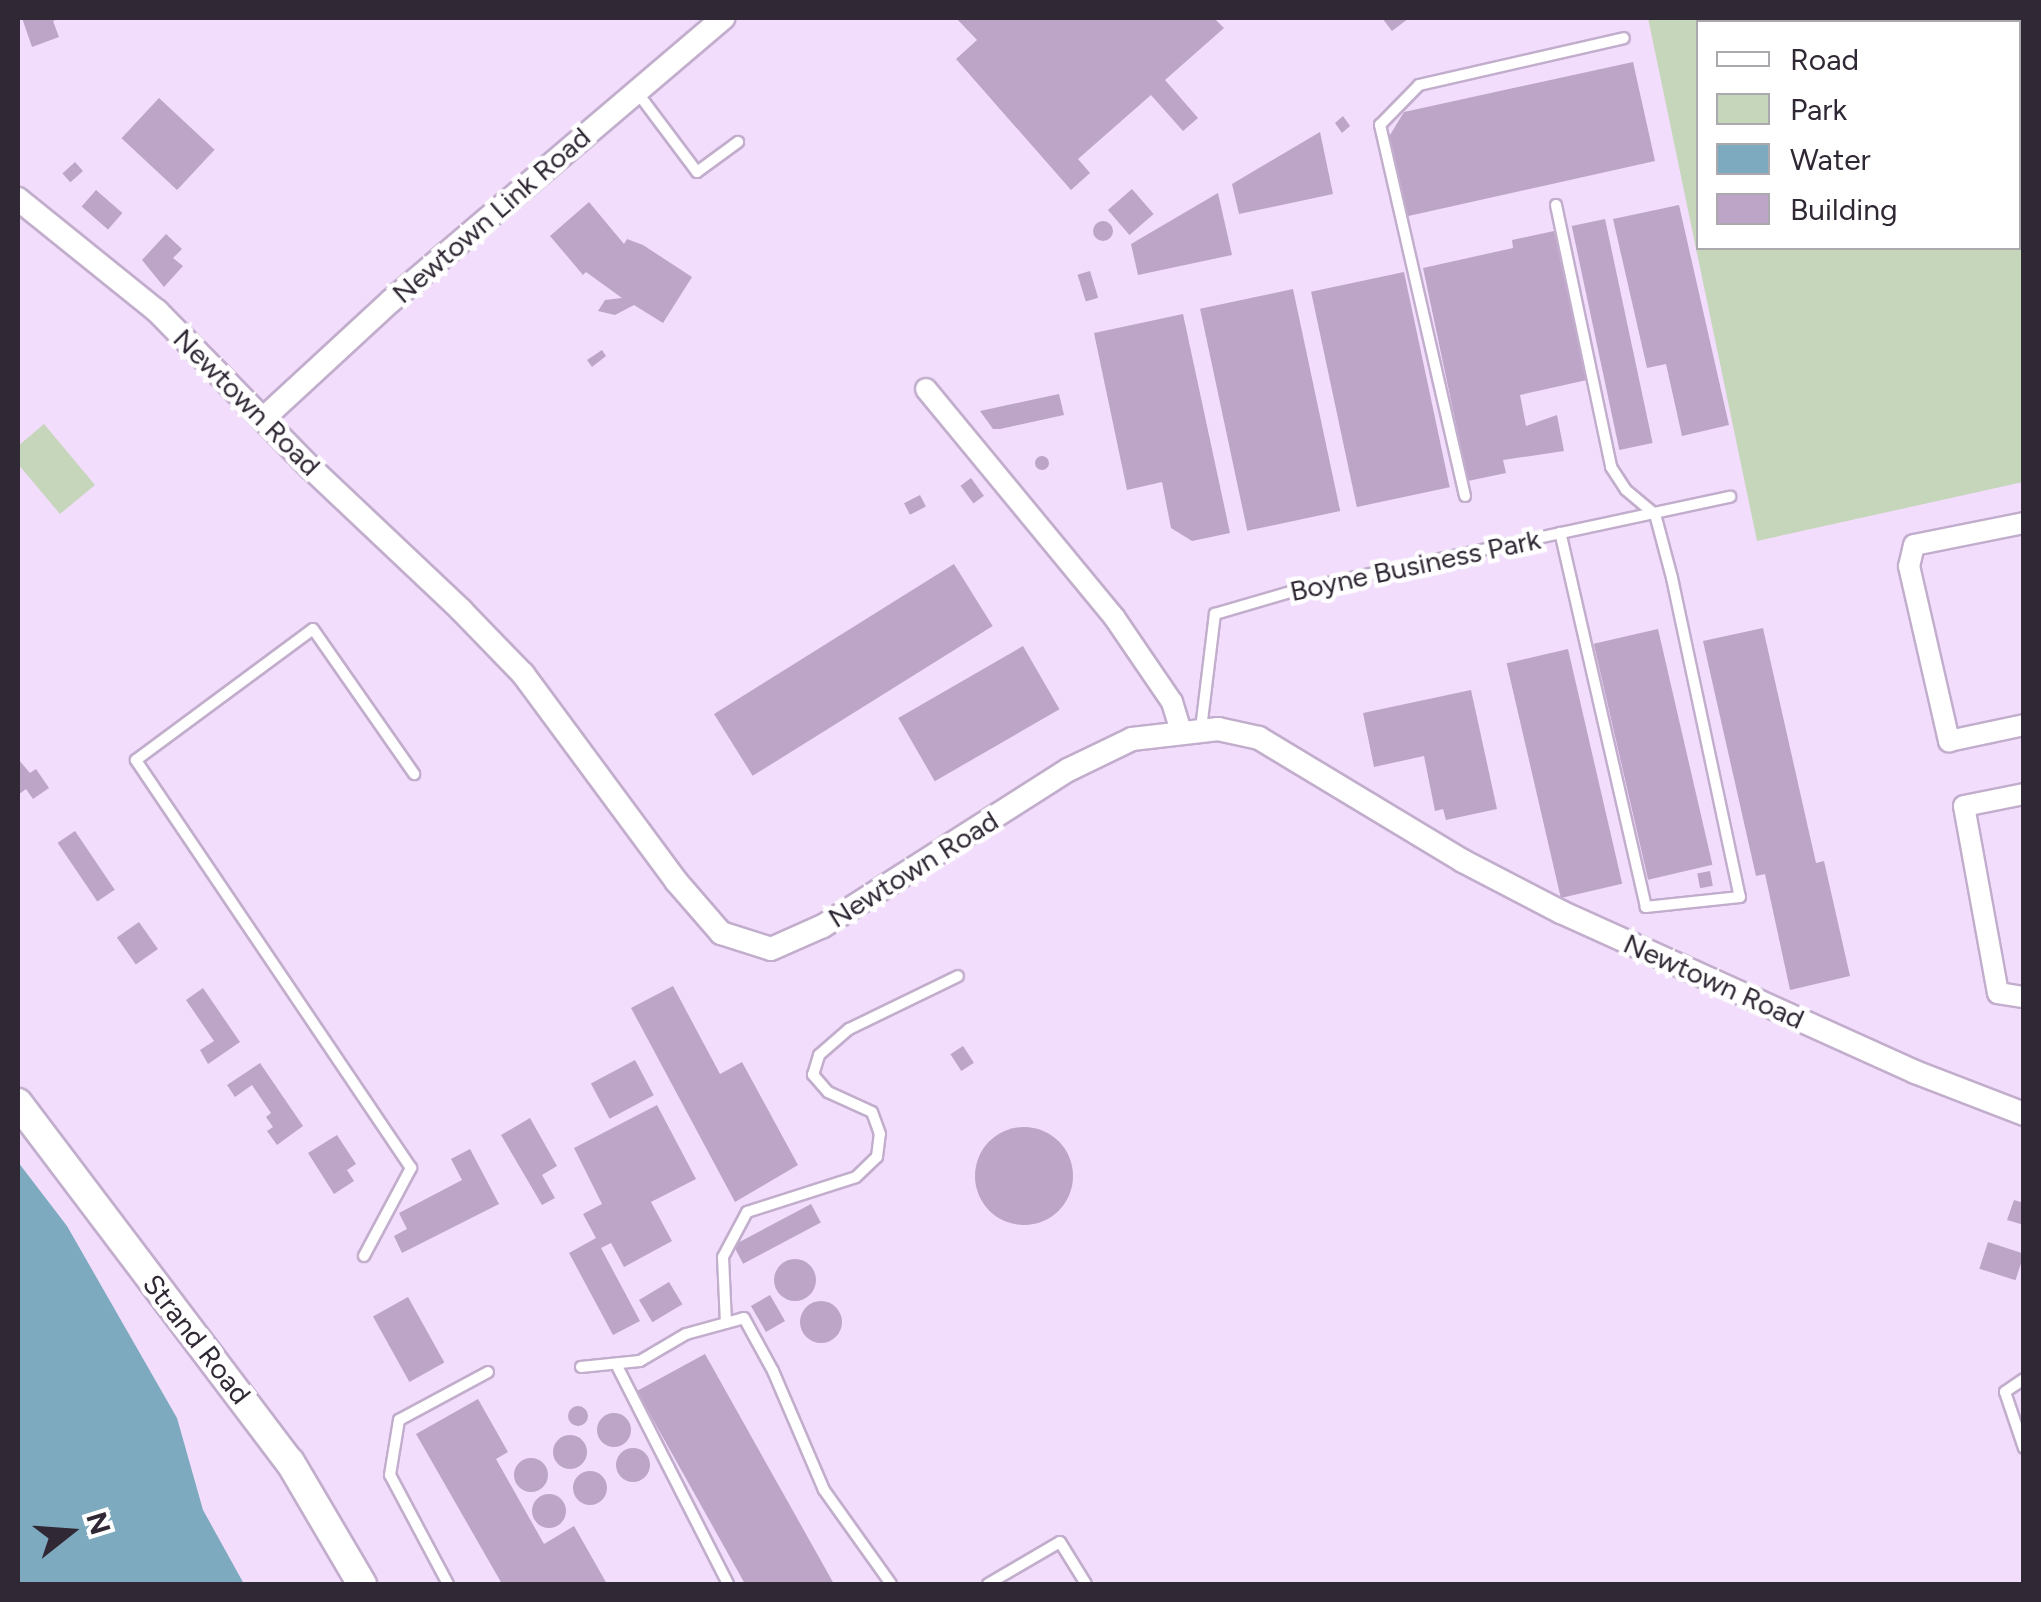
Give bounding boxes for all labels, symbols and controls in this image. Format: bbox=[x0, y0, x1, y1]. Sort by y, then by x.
legend bbox=[1696, 20, 2021, 250]
text: Road bbox=[1790, 41, 1859, 78]
text: Park bbox=[1790, 91, 1847, 128]
street label: Newtown Link Road bbox=[385, 120, 597, 310]
text: Water bbox=[1790, 141, 1871, 178]
text: Building bbox=[1790, 191, 1898, 228]
street label: Newtown Road bbox=[167, 322, 327, 482]
street label: Boyne Business Park bbox=[1287, 522, 1543, 608]
street label: Newtown Road bbox=[822, 803, 1004, 935]
street label: Newtown Road bbox=[1619, 926, 1809, 1036]
street label: Strand Road bbox=[136, 1268, 258, 1410]
north arrow bbox=[20, 1482, 120, 1582]
text: N bbox=[79, 1508, 118, 1539]

